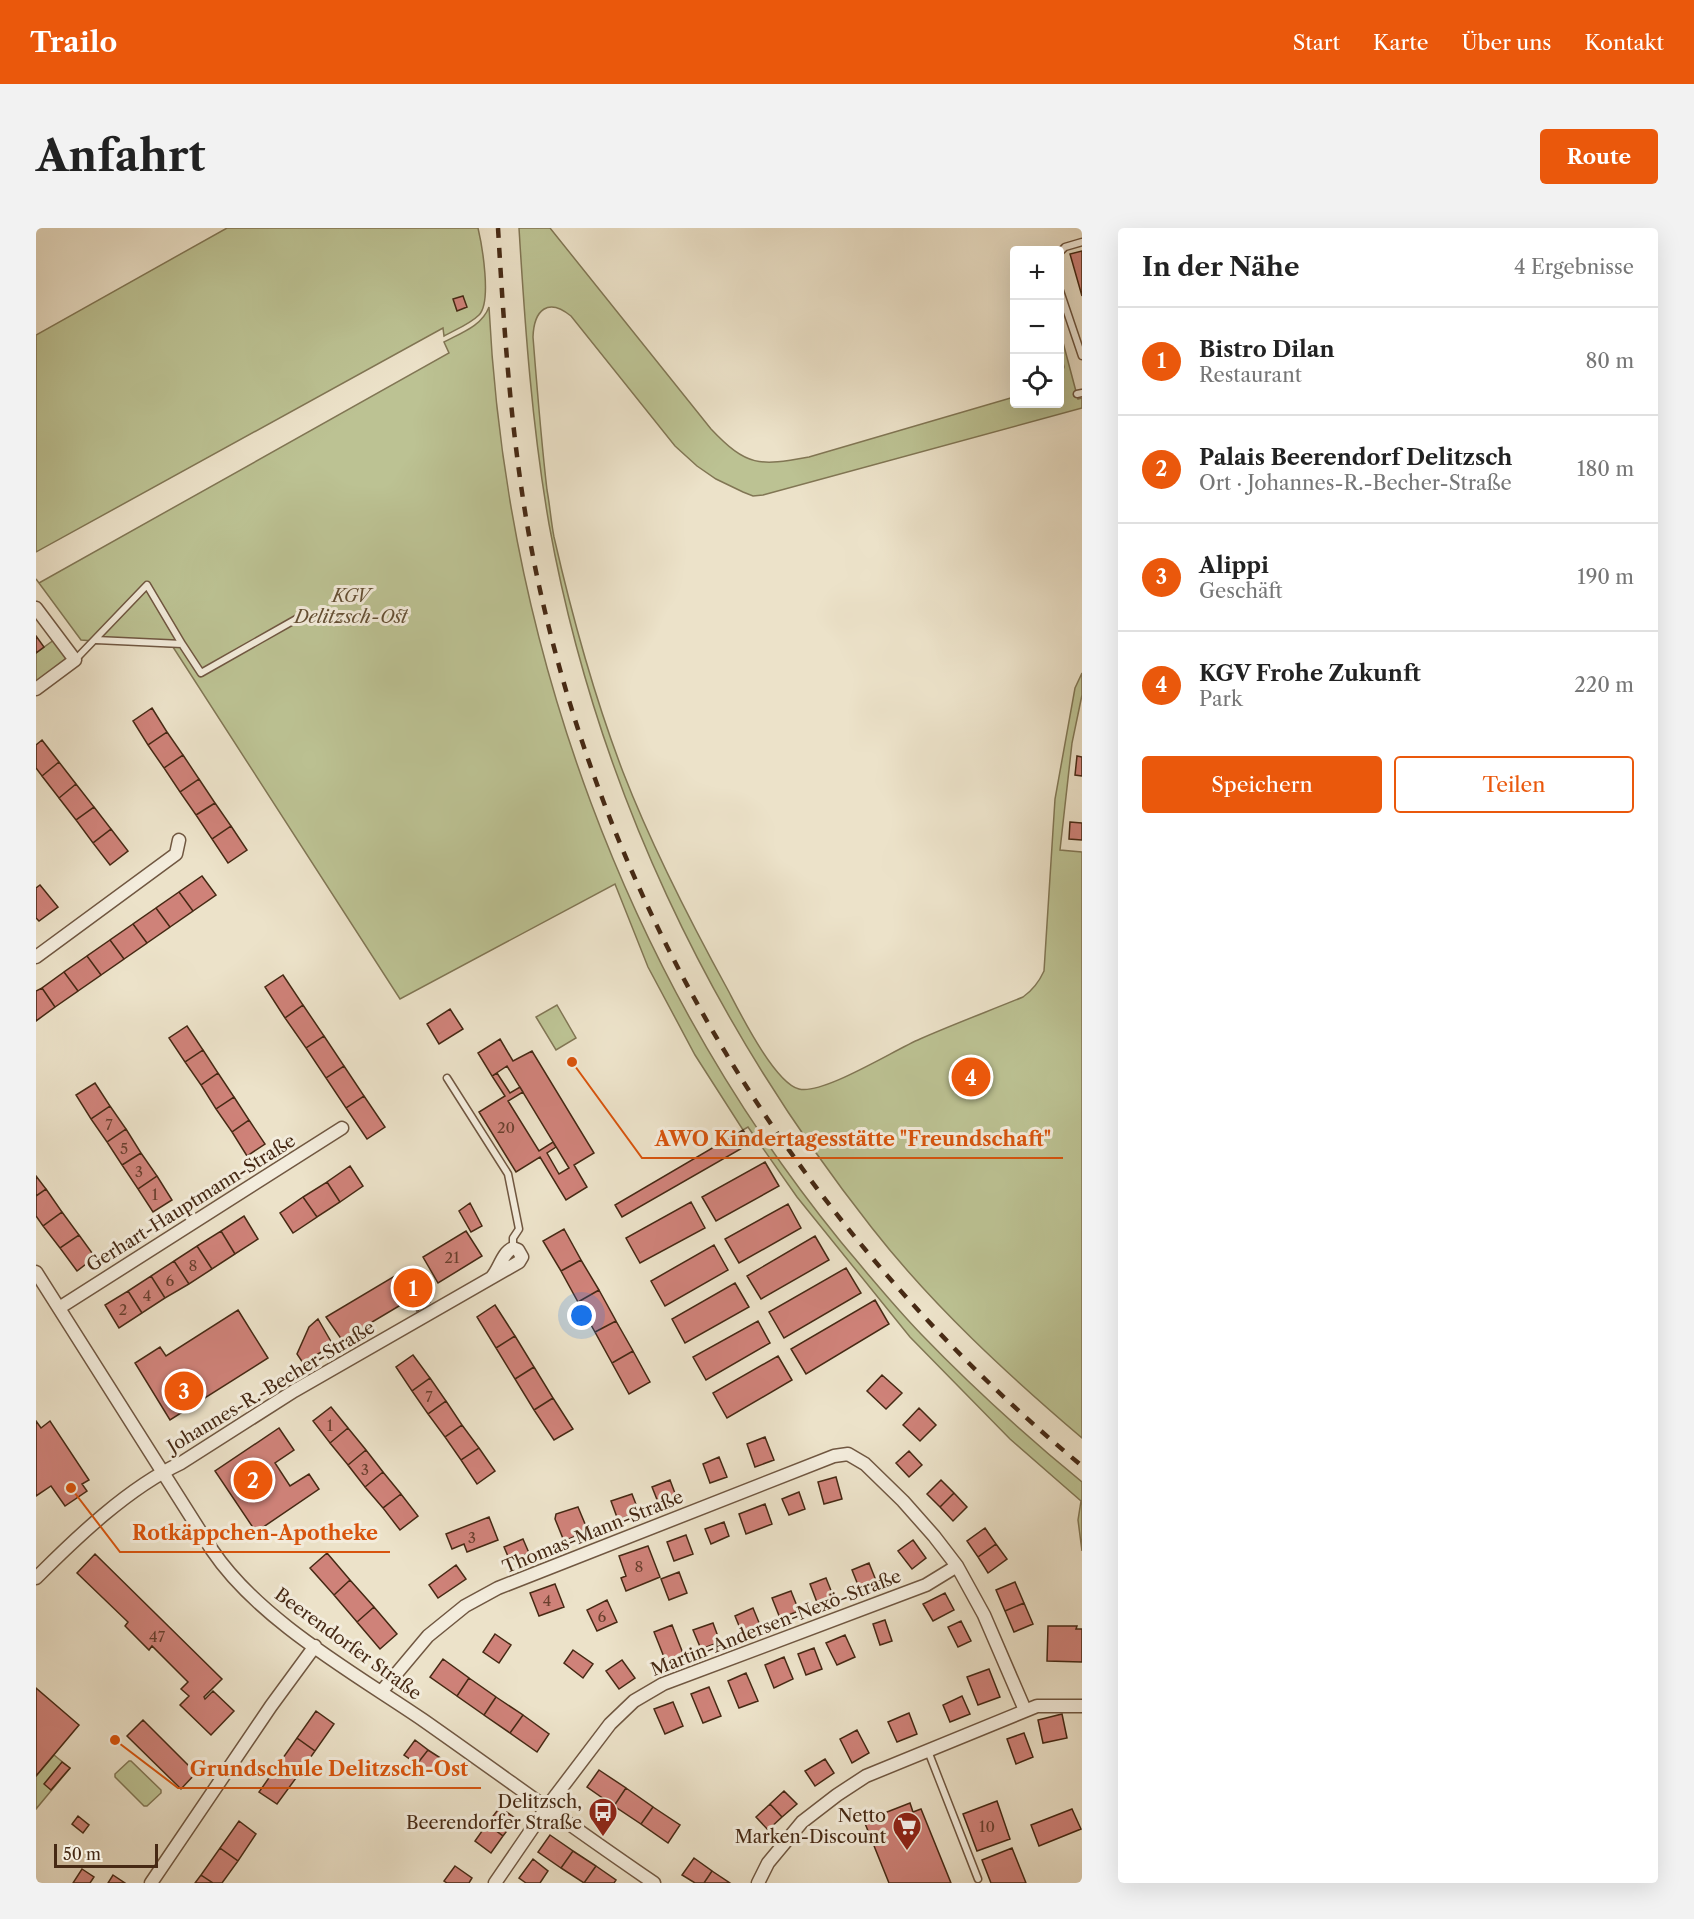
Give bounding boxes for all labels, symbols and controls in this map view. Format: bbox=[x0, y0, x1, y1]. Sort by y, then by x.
text: Trailo bbox=[30, 25, 117, 59]
text: Start bbox=[1293, 30, 1340, 55]
text: Karte bbox=[1373, 30, 1429, 55]
text: Über uns bbox=[1462, 30, 1551, 55]
text: Kontakt bbox=[1584, 30, 1664, 55]
button: Route bbox=[1540, 129, 1658, 184]
text: Anfahrt bbox=[36, 130, 205, 182]
map controls bbox=[1010, 246, 1064, 408]
button: + bbox=[1010, 246, 1064, 300]
text: In der Nähe bbox=[1142, 251, 1299, 283]
text: 4 Ergebnisse bbox=[1514, 255, 1634, 279]
button: − bbox=[1010, 300, 1064, 354]
text: Bistro Dilan bbox=[1199, 336, 1335, 363]
text: 1 bbox=[1157, 349, 1166, 373]
text: 80 m bbox=[1586, 349, 1634, 373]
button: locate bbox=[1010, 354, 1064, 408]
text: Restaurant bbox=[1199, 363, 1302, 387]
text: Palais Beerendorf Delitzsch bbox=[1199, 444, 1512, 471]
text: 2 bbox=[1156, 457, 1167, 481]
text: 180 m bbox=[1577, 457, 1634, 481]
text: Ort · Johannes-R.-Becher-Straße bbox=[1199, 471, 1512, 495]
text: Alippi bbox=[1199, 552, 1269, 579]
text: 3 bbox=[1156, 565, 1167, 589]
text: 190 m bbox=[1577, 565, 1634, 589]
text: Geschäft bbox=[1199, 579, 1282, 603]
park label: KGV Delitzsch-Ost bbox=[292, 585, 409, 628]
text: KGV Frohe Zukunft bbox=[1199, 660, 1421, 687]
text: 4 bbox=[1156, 673, 1167, 697]
text: 220 m bbox=[1574, 673, 1634, 697]
text: Park bbox=[1199, 687, 1242, 711]
button: Speichern bbox=[1142, 756, 1382, 813]
button: Teilen bbox=[1394, 756, 1634, 813]
pin: 4 bbox=[952, 1054, 990, 1100]
house number: 7 bbox=[105, 1115, 113, 1134]
house number: 20 bbox=[497, 1118, 515, 1137]
callout: AWO Kindertagesstätte "Freundschaft" bbox=[642, 1120, 1063, 1158]
text: AWO Kindertagesstätte "Freundschaft" bbox=[654, 1127, 1051, 1151]
street label: Gerhart-Hauptmann-Straße bbox=[83, 1130, 299, 1276]
house number: 5 bbox=[120, 1139, 128, 1158]
house number: 3 bbox=[135, 1162, 143, 1181]
house number: 1 bbox=[152, 1185, 159, 1204]
house number: 21 bbox=[445, 1248, 460, 1267]
house number: 8 bbox=[189, 1256, 198, 1275]
pin: 1 bbox=[394, 1266, 433, 1310]
house number: 6 bbox=[166, 1271, 175, 1290]
house number: 4 bbox=[143, 1286, 151, 1305]
house number: 2 bbox=[119, 1300, 127, 1319]
your location bbox=[567, 1301, 596, 1330]
street label: Johannes-R.-Becher-Straße bbox=[161, 1316, 379, 1459]
pin: 3 bbox=[164, 1368, 204, 1414]
house number: 7 bbox=[425, 1387, 433, 1406]
house number: 1 bbox=[327, 1416, 334, 1435]
pin: 2 bbox=[234, 1458, 272, 1502]
house number: 3 bbox=[361, 1460, 369, 1479]
street label: Thomas-Mann-Straße bbox=[499, 1486, 687, 1578]
callout: Rotkäppchen-Apotheke bbox=[120, 1514, 390, 1552]
text: Rotkäppchen-Apotheke bbox=[132, 1521, 378, 1545]
house number: 3 bbox=[468, 1528, 476, 1547]
house number: 8 bbox=[635, 1557, 644, 1576]
street label: Martin-Andersen-Nexö-Straße bbox=[648, 1565, 904, 1681]
street label: Beerendorfer Straße bbox=[270, 1583, 426, 1705]
house number: 4 bbox=[543, 1591, 551, 1610]
house number: 6 bbox=[598, 1607, 607, 1626]
house number: 47 bbox=[149, 1627, 166, 1646]
callout: Grundschule Delitzsch-Ost bbox=[178, 1750, 481, 1788]
text: Grundschule Delitzsch-Ost bbox=[190, 1757, 468, 1781]
place label: Delitzsch, Beerendorfer Straße bbox=[406, 1791, 582, 1834]
bus stop icon: Delitzsch, Beerendorfer Straße bbox=[587, 1796, 619, 1838]
place label: Netto Marken-Discount bbox=[735, 1805, 887, 1848]
supermarket icon: Netto Marken-Discount bbox=[891, 1810, 923, 1852]
house number: 10 bbox=[979, 1817, 995, 1836]
scale bar bbox=[54, 1841, 158, 1868]
text: 50 m bbox=[63, 1844, 101, 1864]

